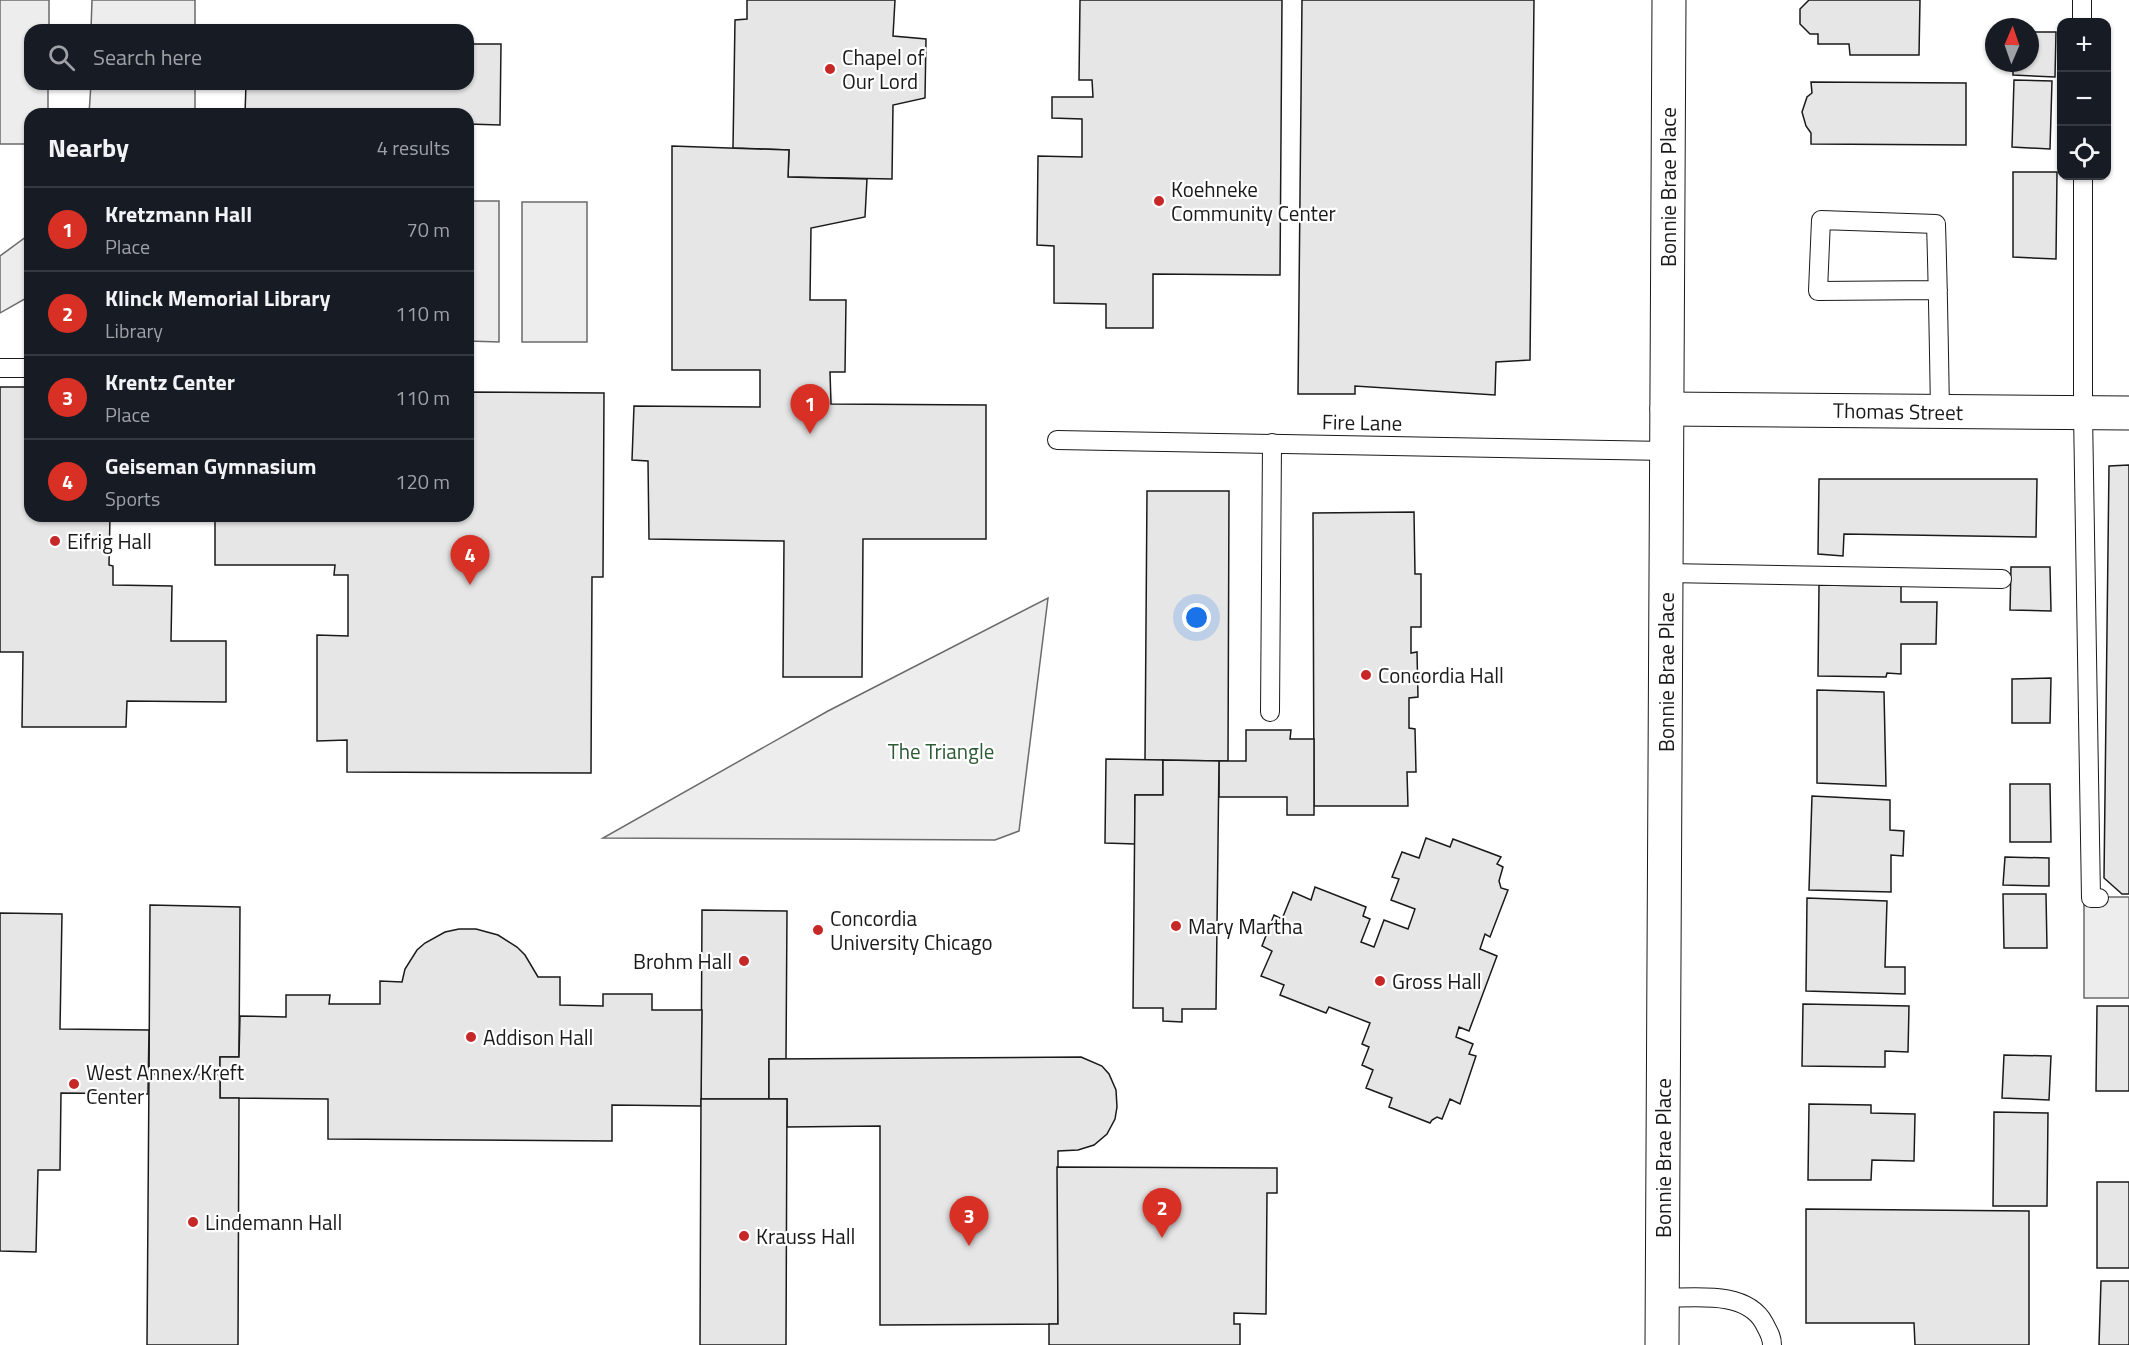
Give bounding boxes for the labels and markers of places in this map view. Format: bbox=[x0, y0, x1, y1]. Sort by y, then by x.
place label: Chapel of Our Lord bbox=[842, 41, 924, 97]
marker: Chapel of Our Lord bbox=[823, 62, 837, 76]
place label: Koehneke Community Center bbox=[1171, 173, 1336, 229]
marker: Koehneke Community Center bbox=[1152, 194, 1166, 208]
pin: 1 bbox=[790, 384, 830, 434]
place label: Eifrig Hall bbox=[67, 525, 152, 557]
marker: Eifrig Hall bbox=[48, 534, 62, 548]
pin: 4 bbox=[450, 536, 490, 585]
place label: Concordia Hall bbox=[1378, 659, 1504, 691]
marker: Concordia Hall bbox=[1359, 668, 1373, 682]
place label: Concordia University Chicago bbox=[830, 902, 993, 958]
place label: Mary Martha bbox=[1188, 910, 1303, 942]
marker: Mary Martha bbox=[1169, 919, 1183, 933]
marker: Concordia University Chicago bbox=[811, 923, 825, 937]
place label: Brohm Hall bbox=[633, 945, 732, 977]
marker: Brohm Hall bbox=[737, 954, 751, 968]
place label: Gross Hall bbox=[1392, 965, 1482, 997]
marker: Gross Hall bbox=[1373, 974, 1387, 988]
place label: Addison Hall bbox=[483, 1021, 593, 1053]
marker: Addison Hall bbox=[464, 1030, 478, 1044]
place label: West Annex/Kreft Center bbox=[86, 1056, 245, 1112]
marker: West Annex/Kreft Center bbox=[67, 1077, 81, 1091]
pin: 2 bbox=[1142, 1188, 1182, 1238]
pin: 3 bbox=[950, 1196, 988, 1246]
place label: Lindemann Hall bbox=[205, 1206, 342, 1238]
marker: Lindemann Hall bbox=[186, 1215, 200, 1229]
place label: Krauss Hall bbox=[756, 1220, 855, 1252]
marker: Krauss Hall bbox=[737, 1229, 751, 1243]

